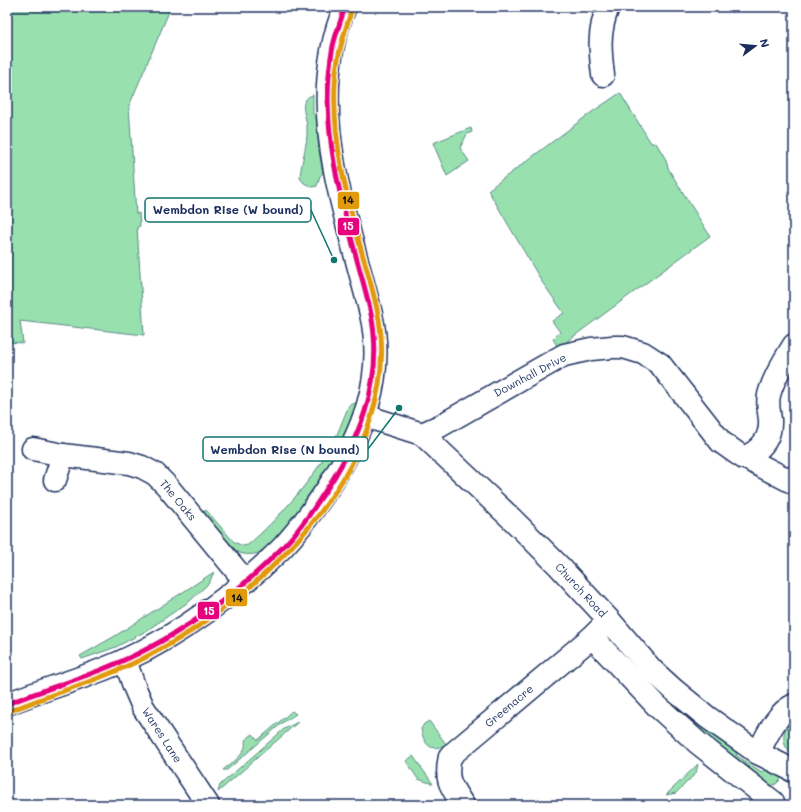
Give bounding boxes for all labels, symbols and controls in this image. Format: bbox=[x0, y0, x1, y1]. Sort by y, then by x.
north arrow bbox=[735, 26, 775, 66]
text: N bbox=[757, 37, 773, 49]
line badge: 14 bbox=[337, 191, 360, 210]
text: 14 bbox=[342, 192, 354, 207]
callout: Wembdon Rise (W bound) bbox=[145, 198, 311, 222]
text: Wembdon Rise (W bound) bbox=[153, 201, 303, 217]
line badge: 15 bbox=[337, 217, 360, 236]
text: 15 bbox=[342, 218, 354, 233]
street label: Downhall Drive bbox=[491, 349, 569, 400]
callout: Wembdon Rise (N bound) bbox=[203, 437, 368, 461]
text: Wembdon Rise (N bound) bbox=[210, 441, 360, 457]
street label: The Oaks bbox=[157, 476, 200, 523]
street label: Church Road bbox=[552, 559, 610, 620]
line badge: 14 bbox=[225, 588, 248, 607]
text: 14 bbox=[231, 590, 243, 605]
line badge: 15 bbox=[197, 601, 220, 620]
text: 15 bbox=[203, 603, 215, 618]
street label: Greenacre bbox=[481, 681, 536, 730]
street label: Wares Lane bbox=[139, 704, 186, 765]

